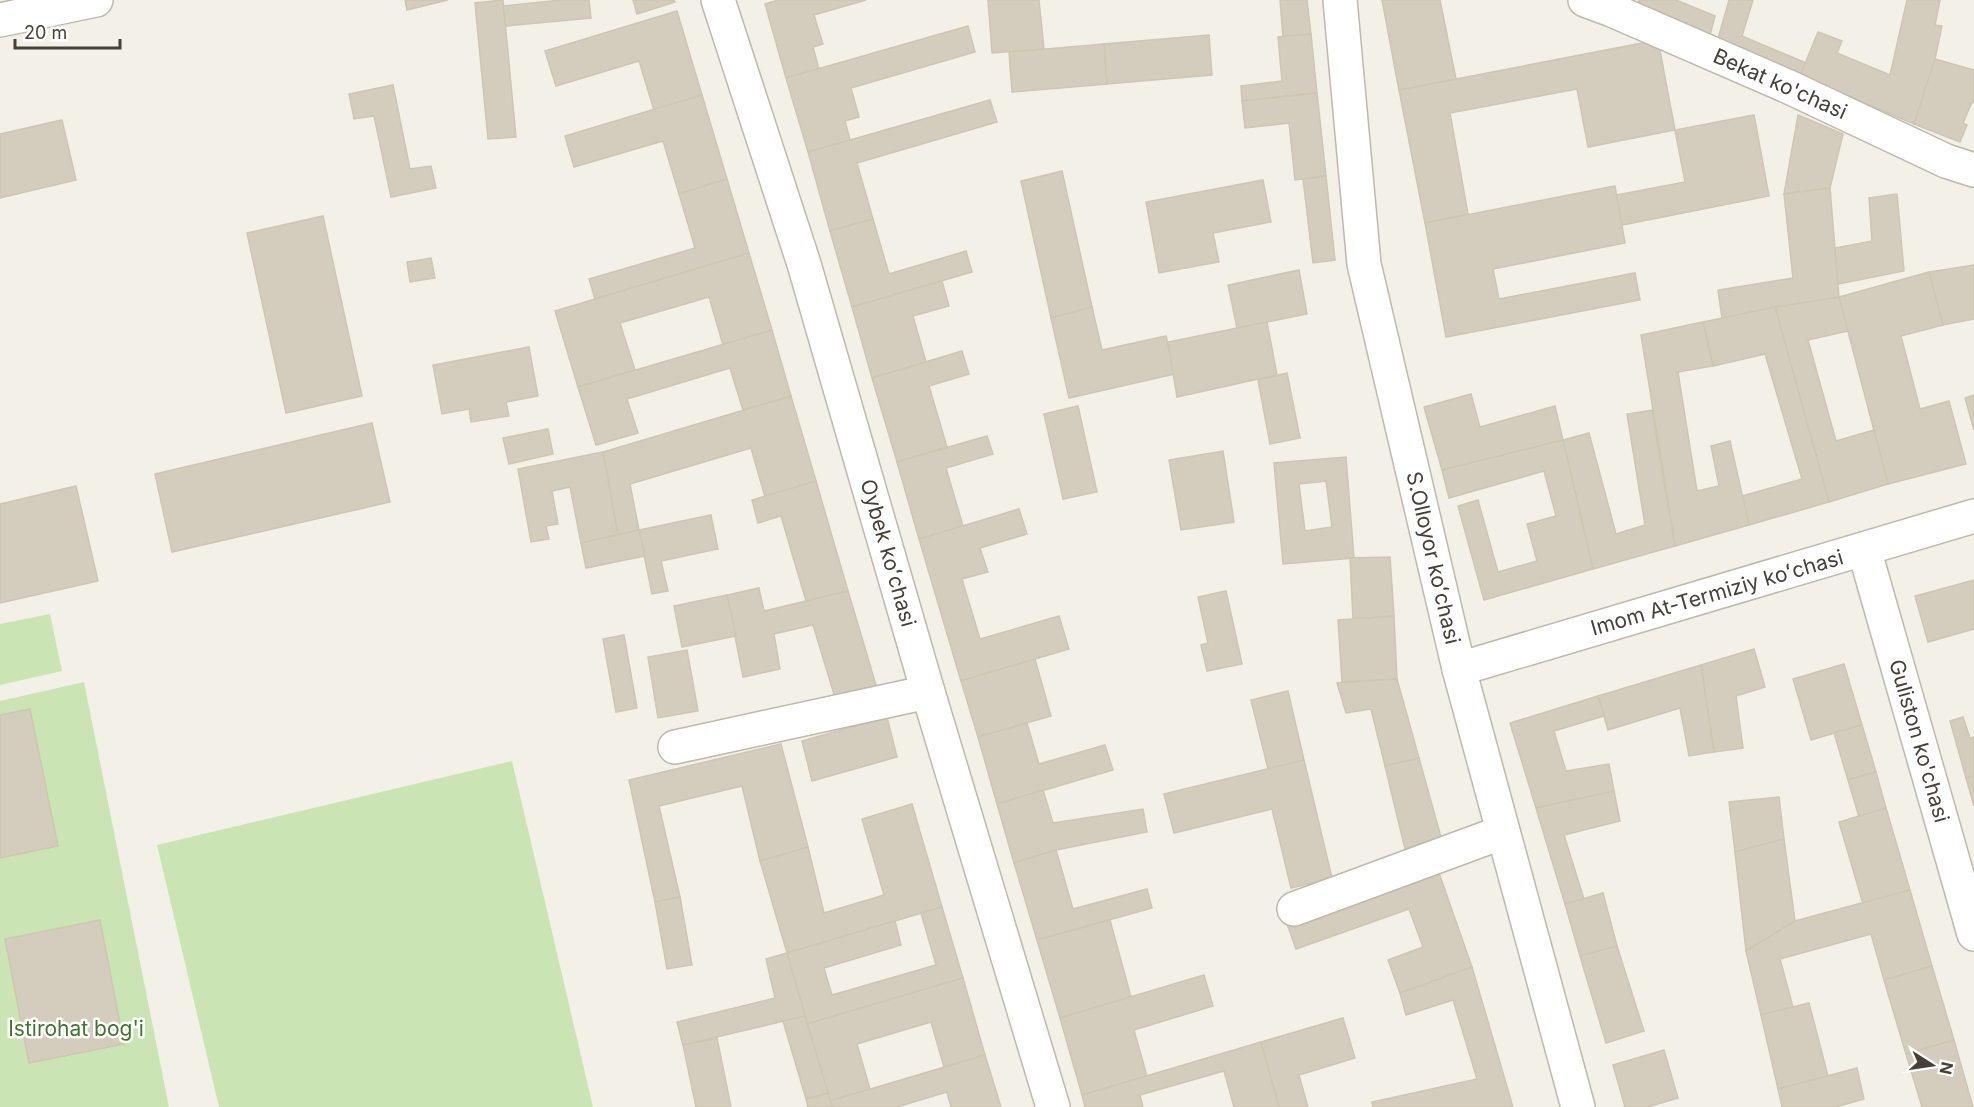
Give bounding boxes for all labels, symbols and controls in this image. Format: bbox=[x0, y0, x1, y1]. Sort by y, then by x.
scale bar bbox=[15, 12, 120, 50]
text: 20 m bbox=[24, 22, 67, 43]
street label: Bekat ko'chasi bbox=[1709, 43, 1851, 124]
street label: S.Olloyor koʻchasi bbox=[1401, 469, 1466, 647]
street label: Oybek koʻchasi bbox=[855, 476, 921, 629]
street label: Imom At-Termiziy koʻchasi bbox=[1588, 544, 1846, 641]
street label: Guliston ko'chasi bbox=[1884, 656, 1955, 825]
park label: Istirohat bog'i bbox=[8, 1016, 144, 1041]
north arrow bbox=[1902, 1035, 1962, 1095]
text: N bbox=[1936, 1060, 1958, 1076]

